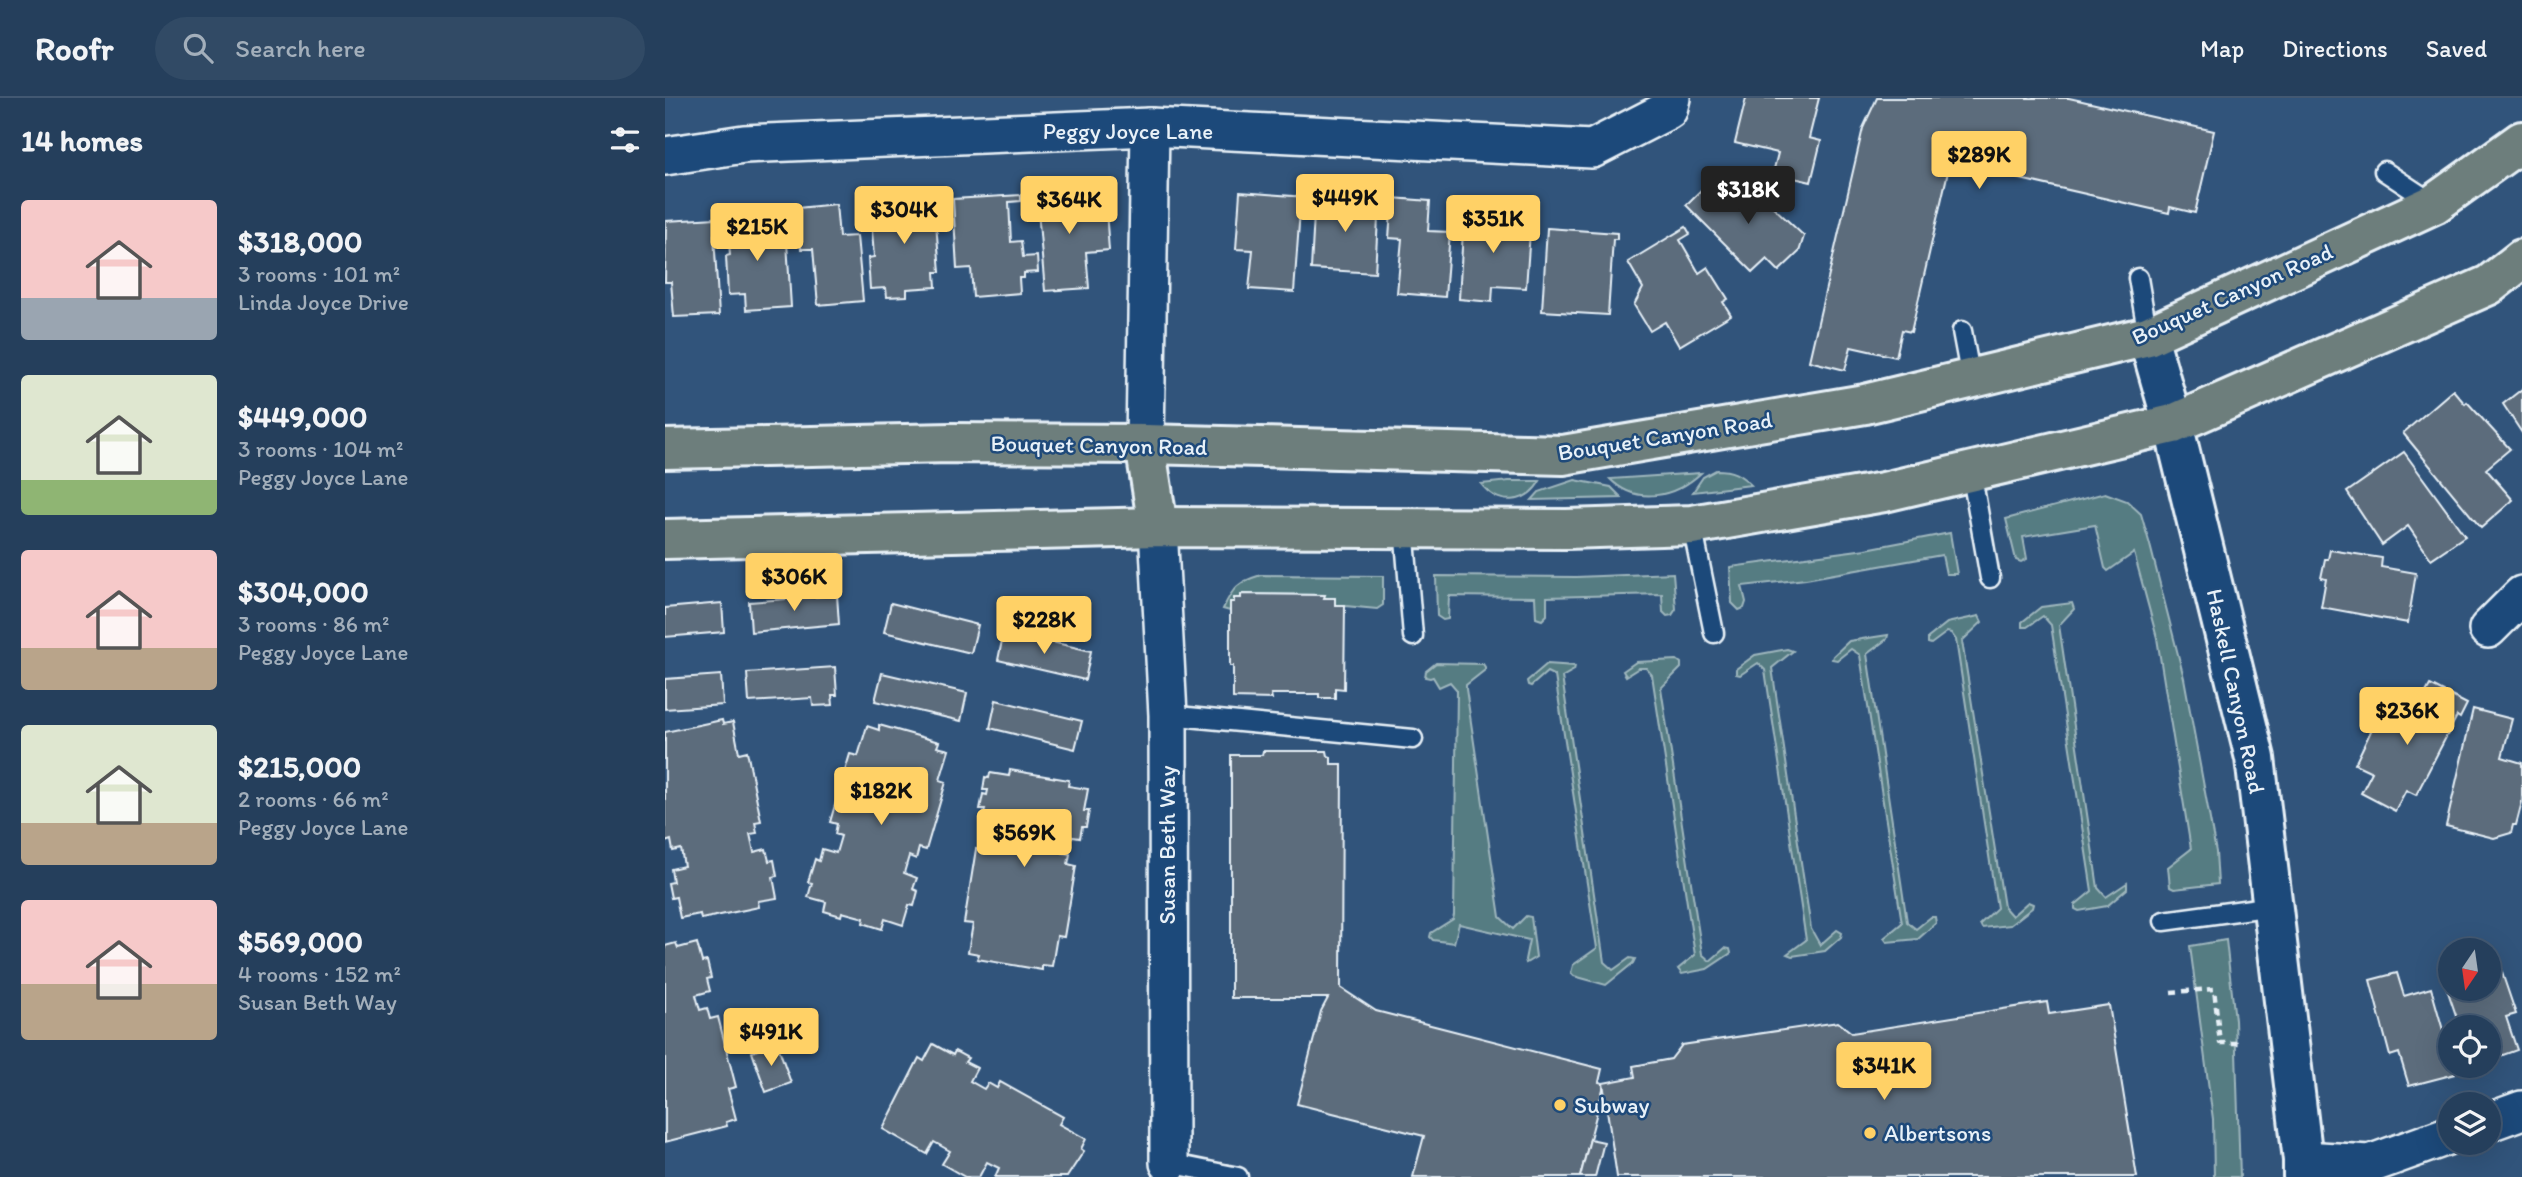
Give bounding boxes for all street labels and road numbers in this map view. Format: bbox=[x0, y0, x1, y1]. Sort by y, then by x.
street label: Peggy Joyce Lane bbox=[1043, 117, 1213, 145]
street label: Bouquet Canyon Road bbox=[2127, 237, 2337, 351]
street label: Bouquet Canyon Road bbox=[1556, 405, 1775, 467]
street label: Bouquet Canyon Road bbox=[990, 429, 1208, 461]
street label: Haskell Canyon Road bbox=[2201, 586, 2271, 796]
street label: Susan Beth Way bbox=[1153, 765, 1181, 924]

